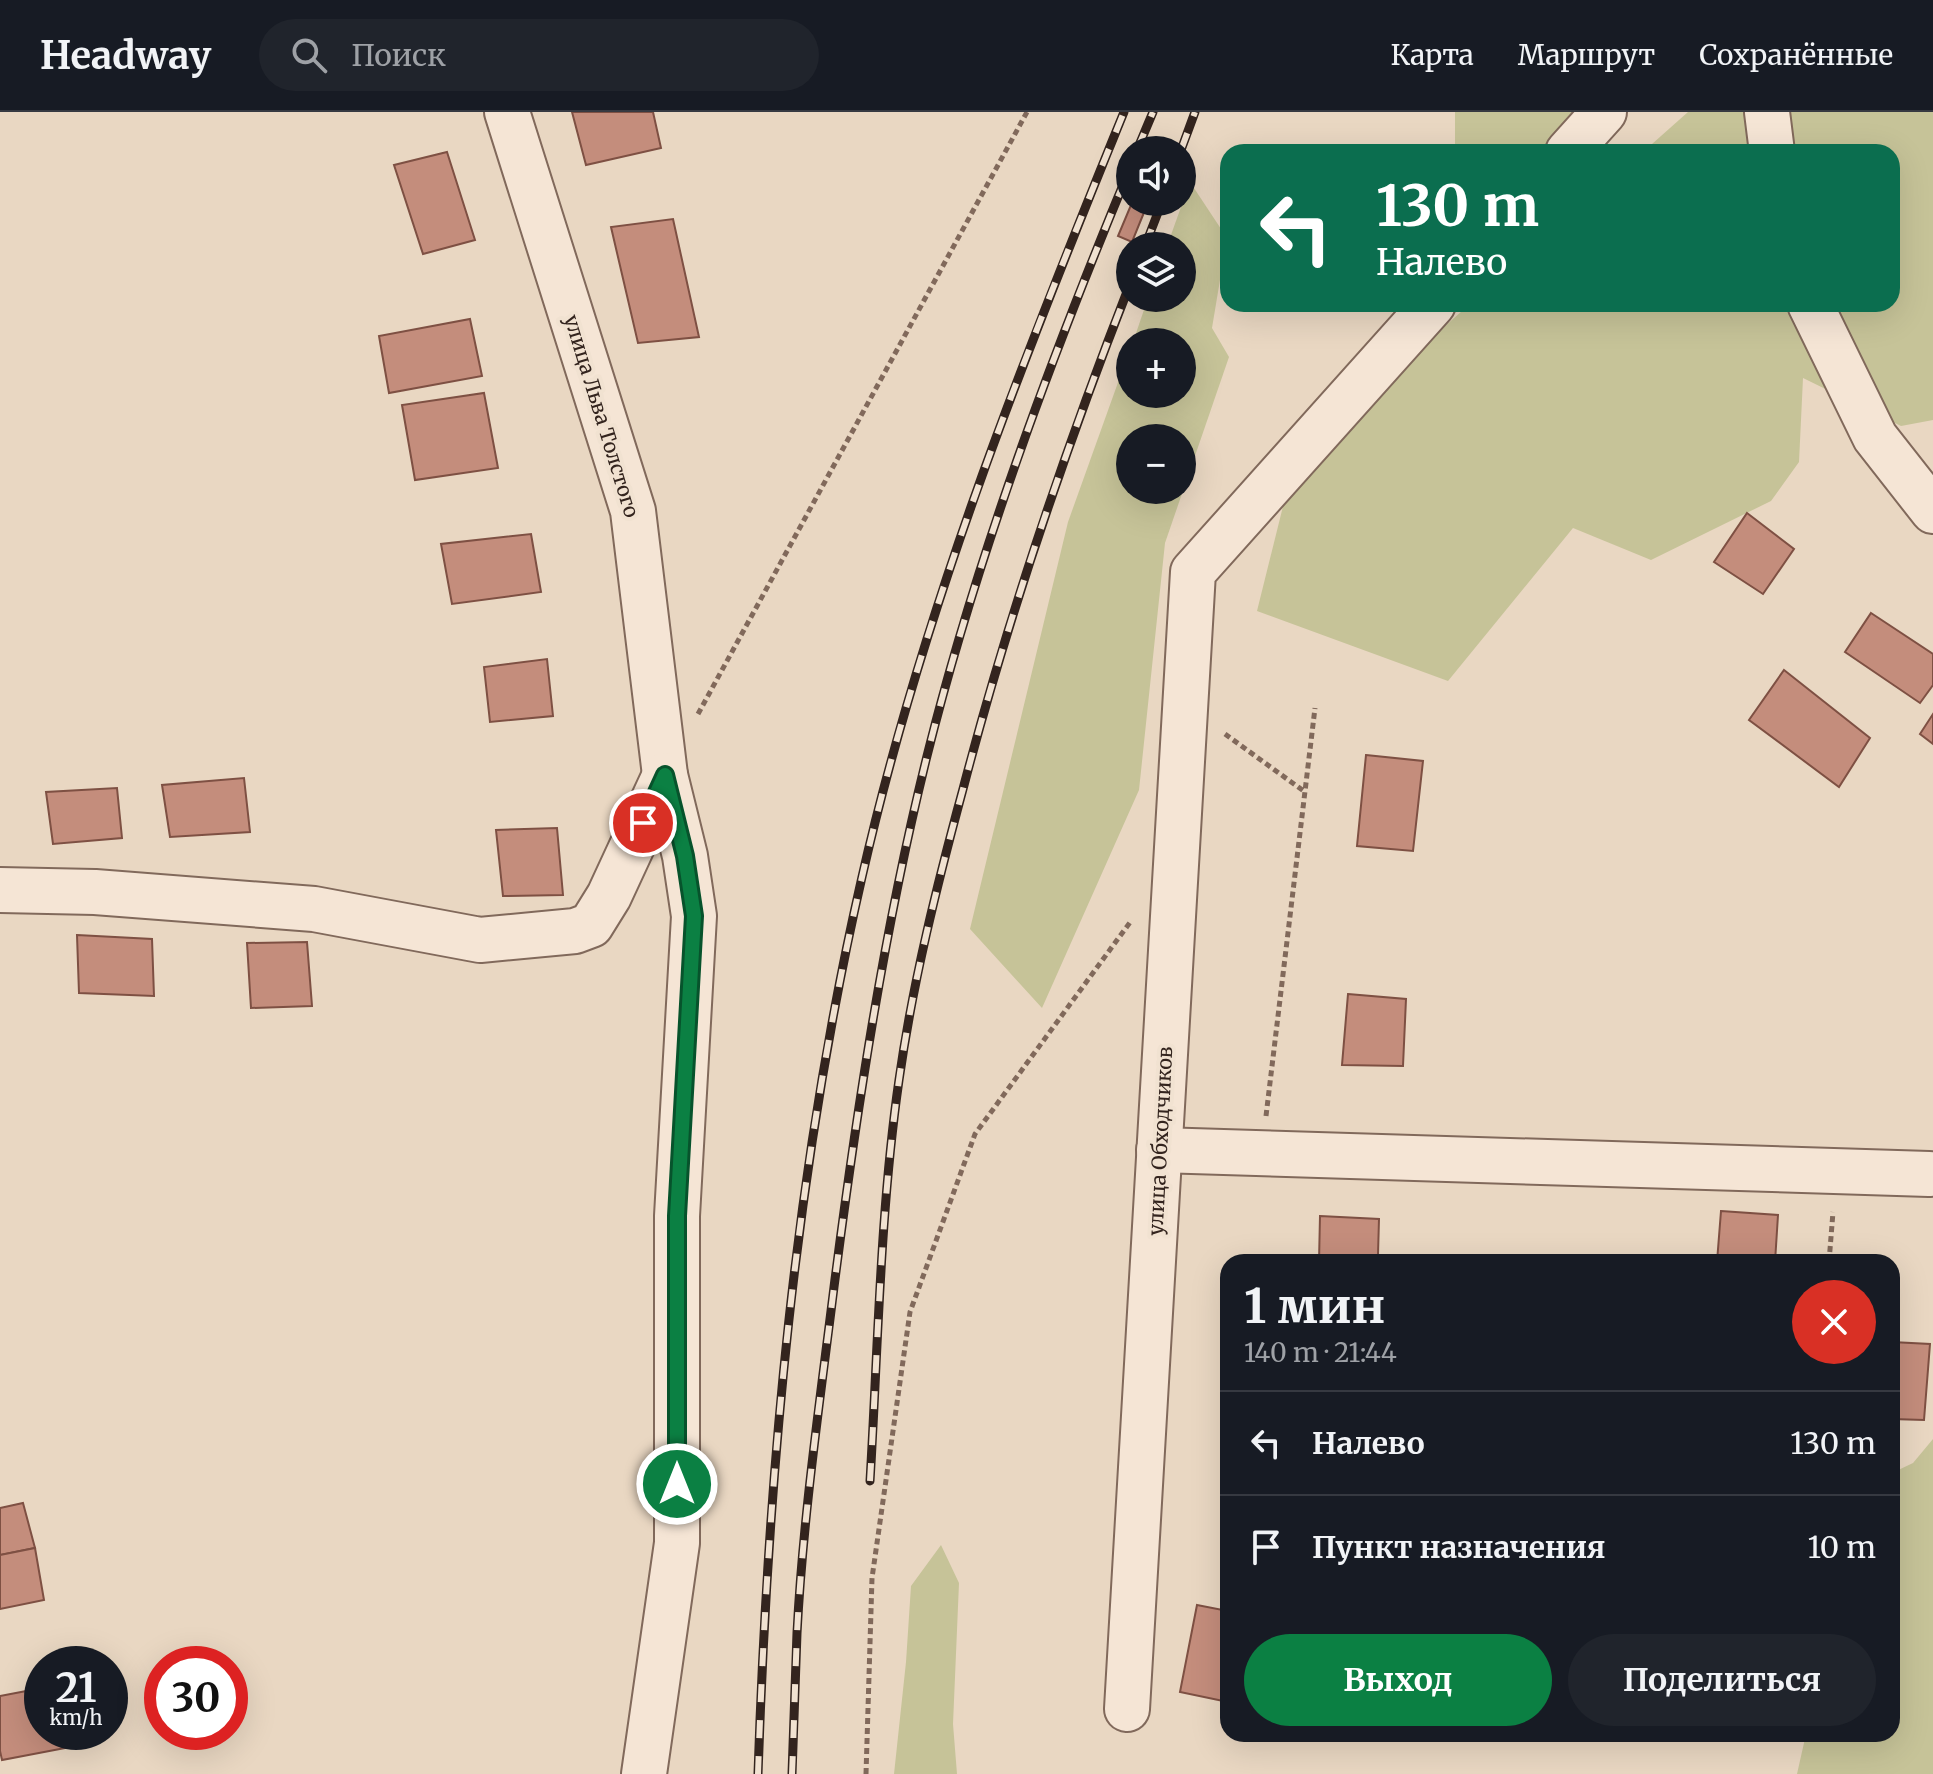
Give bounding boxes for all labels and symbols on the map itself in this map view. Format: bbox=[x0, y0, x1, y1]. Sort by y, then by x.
street label: улица Льва Толстого bbox=[559, 312, 645, 521]
pin bbox=[609, 789, 677, 857]
street label: улица Обходчиков bbox=[1143, 1045, 1177, 1236]
position arrow bbox=[635, 1442, 719, 1526]
speed limit sign: 30 bbox=[144, 1646, 248, 1750]

